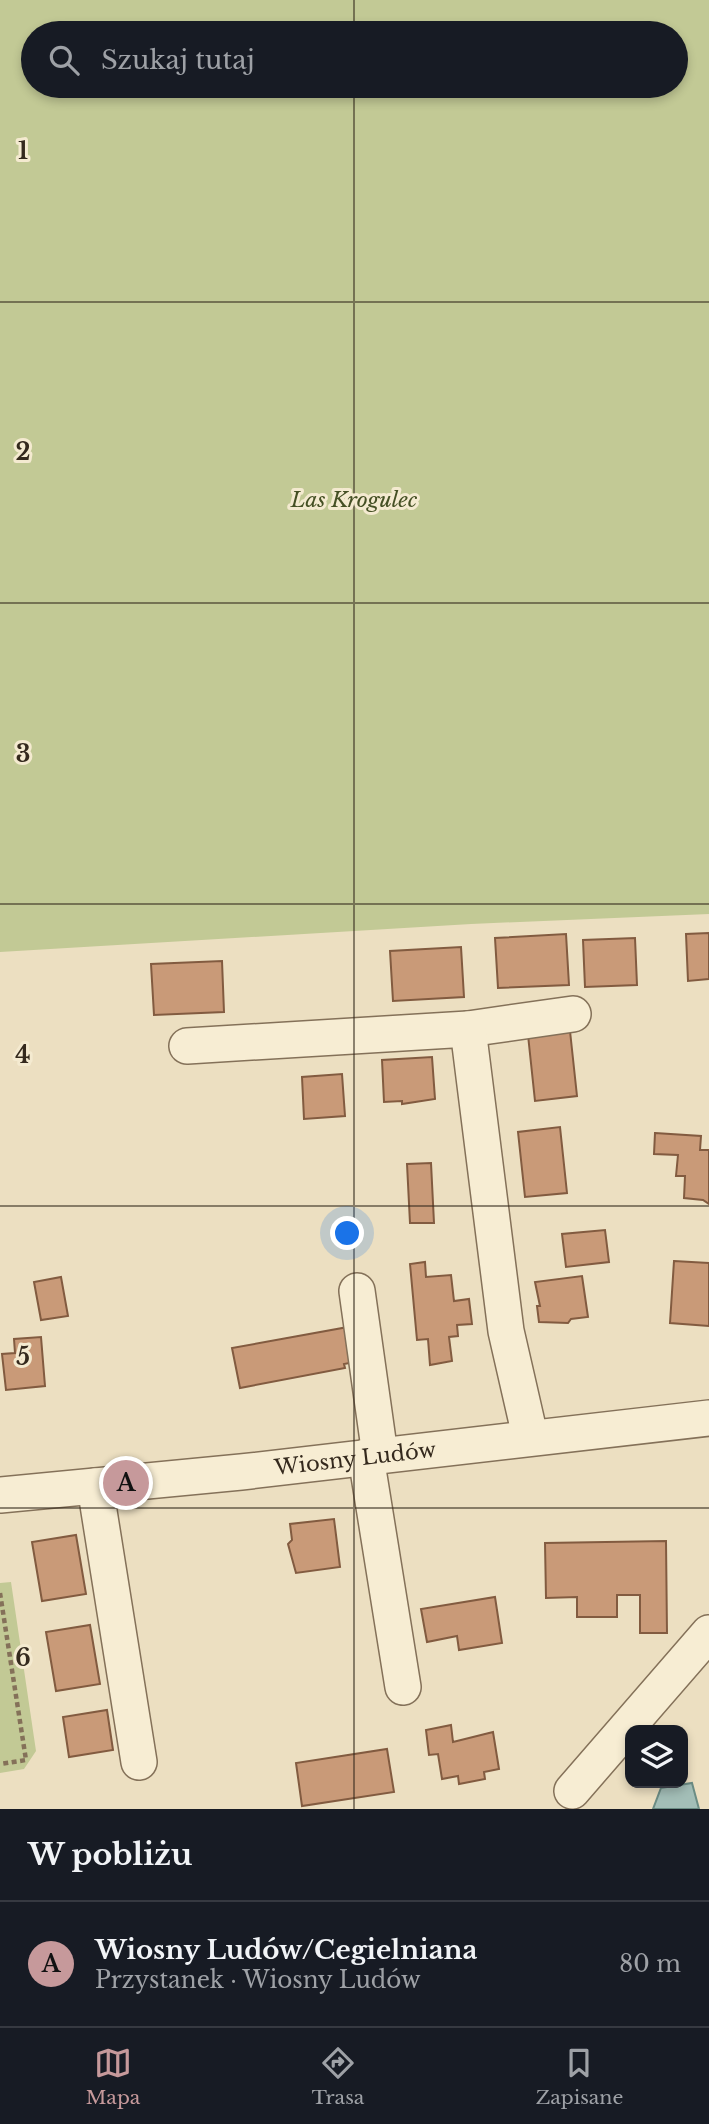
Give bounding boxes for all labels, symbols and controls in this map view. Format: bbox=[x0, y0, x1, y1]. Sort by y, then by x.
search box bbox=[21, 21, 688, 98]
icon: search bbox=[45, 41, 83, 79]
text: Szukaj tutaj bbox=[101, 44, 255, 76]
text: 1 bbox=[18, 137, 28, 165]
text: 2 bbox=[16, 438, 30, 466]
park label: Las Krogulec bbox=[290, 487, 418, 513]
text: 3 bbox=[16, 740, 30, 768]
text: 4 bbox=[15, 1041, 31, 1069]
your location bbox=[330, 1216, 364, 1250]
text: 5 bbox=[16, 1343, 30, 1371]
street label: Wiosny Ludów bbox=[272, 1437, 438, 1481]
pin: A bbox=[103, 1457, 149, 1509]
text: 6 bbox=[15, 1644, 31, 1672]
map controls bbox=[625, 1725, 688, 1788]
button: layers bbox=[625, 1725, 688, 1788]
text: W pobliżu bbox=[28, 1836, 192, 1873]
text: Wiosny Ludów/Cegielniana bbox=[95, 1934, 477, 1966]
text: A bbox=[42, 1950, 60, 1978]
text: 80 m bbox=[619, 1950, 681, 1978]
text: Przystanek · Wiosny Ludów bbox=[95, 1966, 421, 1994]
tab: Mapa bbox=[86, 2044, 140, 2109]
tab: Trasa bbox=[312, 2044, 364, 2109]
tab: Zapisane bbox=[536, 2044, 623, 2109]

